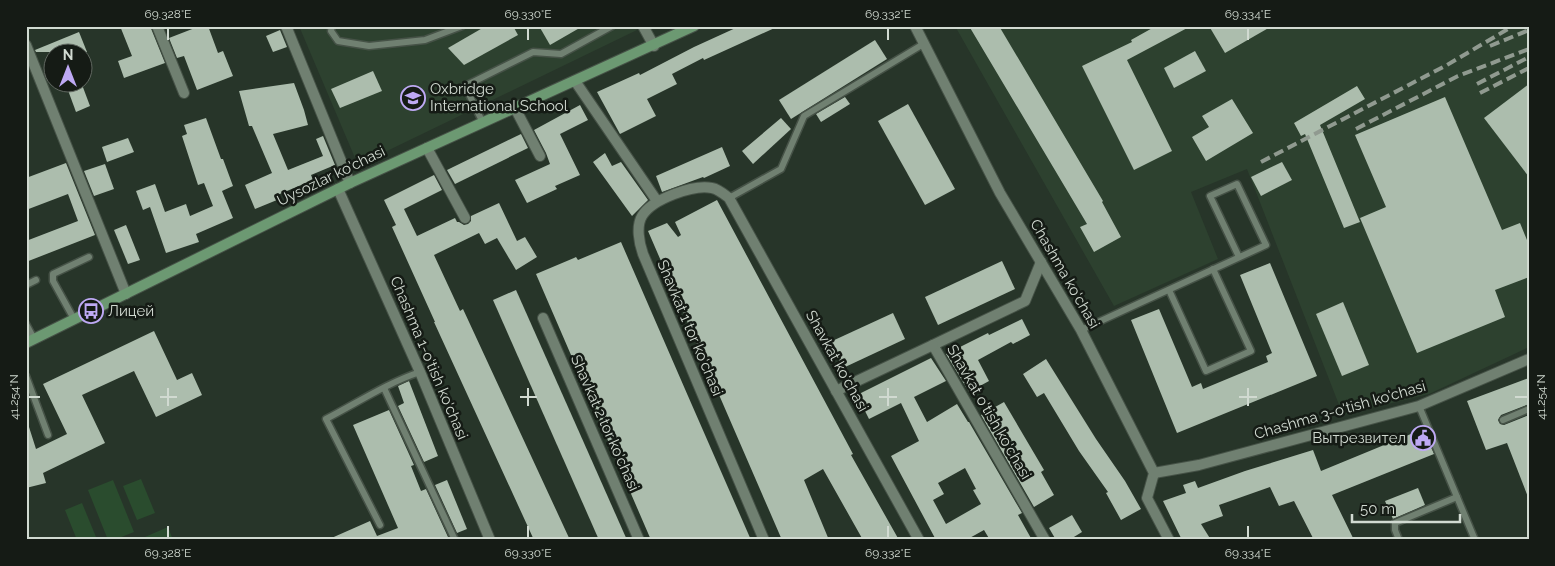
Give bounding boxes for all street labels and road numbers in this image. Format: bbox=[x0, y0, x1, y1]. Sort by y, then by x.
street label: Uysozlar ko'chasi bbox=[274, 142, 388, 210]
street label: Chashma ko'chasi bbox=[1026, 216, 1104, 332]
street label: Shavkat 1 tor ko'chasi bbox=[653, 257, 727, 399]
street label: Chashma 1-o'tish ko'chasi bbox=[386, 274, 472, 442]
street label: Shavkat ko'chasi bbox=[802, 307, 872, 415]
street label: Shavkat o'tish ko'chasi bbox=[943, 341, 1035, 483]
street label: Shavkat 2 tor ko'chasi bbox=[567, 352, 643, 494]
street label: Chashma 3-o'tish ko'chasi bbox=[1252, 377, 1428, 443]

